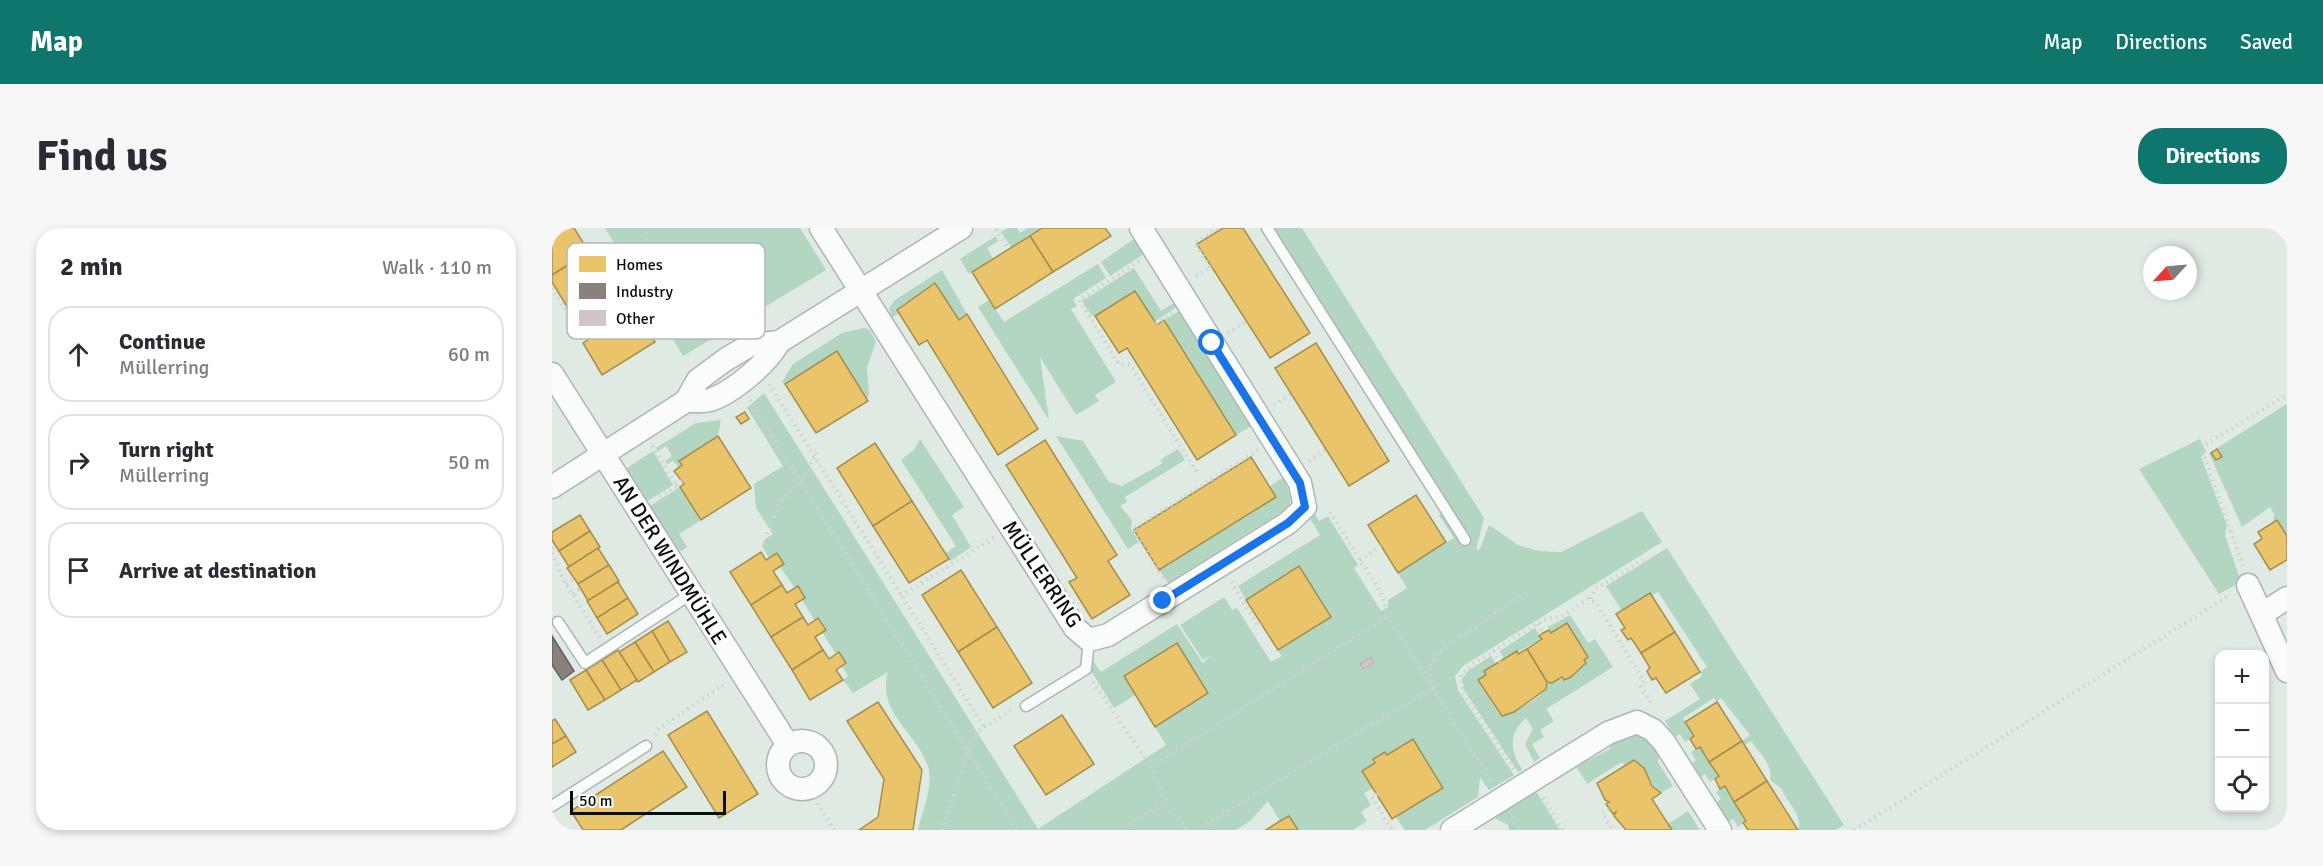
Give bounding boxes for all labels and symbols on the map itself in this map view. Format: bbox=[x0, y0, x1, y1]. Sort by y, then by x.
legend bbox=[567, 243, 765, 339]
north arrow bbox=[2143, 246, 2197, 300]
text: Homes bbox=[616, 255, 663, 275]
text: Industry bbox=[616, 282, 674, 302]
text: Other bbox=[616, 309, 655, 329]
route start bbox=[1198, 329, 1224, 355]
street label: AN DER WINDMÜHLE bbox=[608, 471, 732, 649]
street label: MÜLLERRING bbox=[997, 516, 1087, 632]
route end bbox=[1149, 587, 1175, 613]
scale bar bbox=[570, 788, 726, 816]

